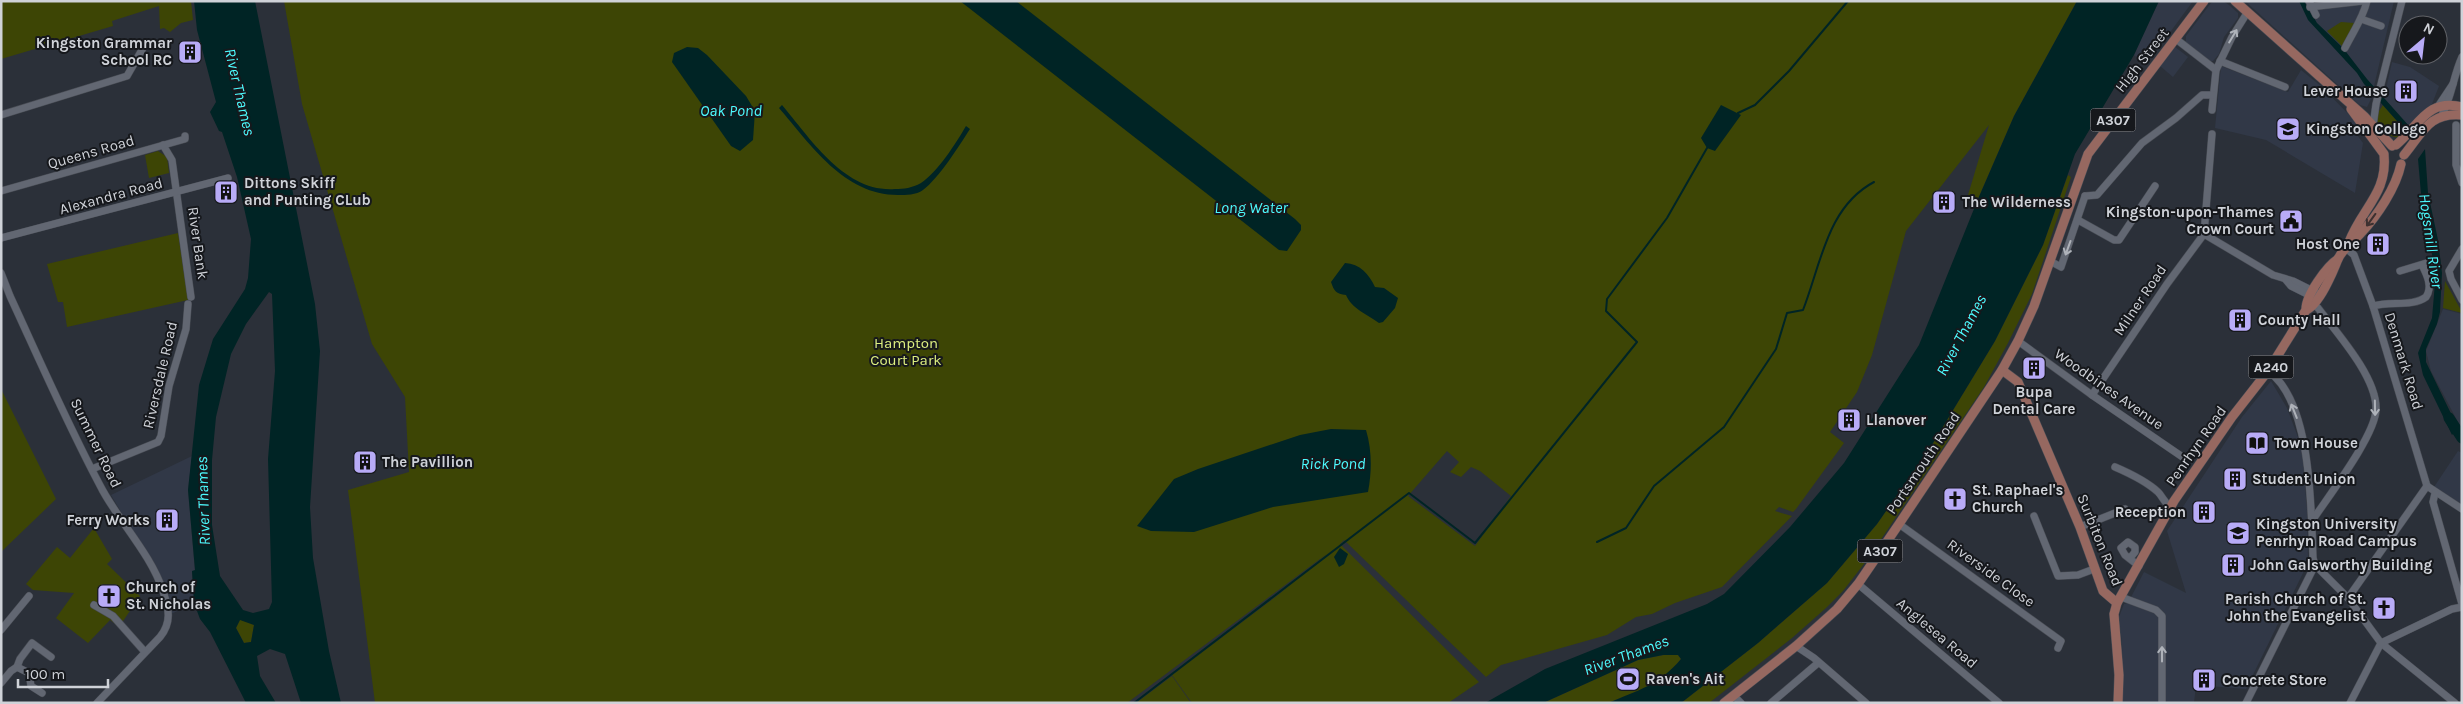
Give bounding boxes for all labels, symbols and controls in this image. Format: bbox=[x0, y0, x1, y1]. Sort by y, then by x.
north arrow bbox=[2398, 15, 2448, 65]
text: N bbox=[2420, 19, 2437, 39]
street label: High Street bbox=[2111, 24, 2173, 96]
one-way arrow bbox=[2228, 30, 2238, 44]
place label: Kingston Grammar School RC bbox=[36, 34, 172, 69]
building icon: Kingston Grammar School RC bbox=[177, 39, 203, 65]
water label: River Thames bbox=[221, 46, 259, 138]
building icon: Lever House bbox=[2393, 78, 2419, 104]
place label: Lever House bbox=[2303, 82, 2388, 100]
water label: Oak Pond bbox=[700, 101, 762, 120]
road number: A307 bbox=[2090, 108, 2136, 132]
school or university icon: Kingston College bbox=[2275, 116, 2301, 142]
place label: Kingston College bbox=[2306, 120, 2426, 138]
street label: Queens Road bbox=[46, 131, 136, 173]
street label: Alexandra Road bbox=[57, 174, 165, 218]
place label: Dittons Skiff and Punting CLub bbox=[244, 174, 371, 209]
building icon: Dittons Skiff and Punting CLub bbox=[213, 179, 239, 205]
building icon: The Wilderness bbox=[1931, 189, 1957, 215]
water label: Hogsmill River bbox=[2415, 192, 2447, 290]
place label: The Wilderness bbox=[1962, 193, 2071, 211]
water label: Long Water bbox=[1214, 198, 1288, 217]
place label: Kingston-upon-Thames Crown Court bbox=[2106, 203, 2274, 238]
street label: River Bank bbox=[184, 206, 212, 280]
public building icon: Kingston-upon-Thames Crown Court bbox=[2278, 208, 2304, 234]
one-way arrow bbox=[2366, 213, 2376, 227]
building icon: Host One bbox=[2365, 231, 2391, 257]
place label: Host One bbox=[2296, 235, 2360, 253]
one-way arrow bbox=[2063, 240, 2072, 255]
street label: Milner Road bbox=[2110, 261, 2170, 339]
water label: River Thames bbox=[1932, 291, 1991, 379]
building icon: County Hall bbox=[2227, 307, 2253, 333]
street label: Denmark Road bbox=[2381, 310, 2427, 412]
place label: County Hall bbox=[2258, 311, 2341, 329]
street label: Riversdale Road bbox=[139, 320, 181, 430]
park label: Hampton Court Park bbox=[870, 334, 942, 369]
street label: Woodbines Avenue bbox=[2051, 345, 2167, 433]
building icon: Bupa Dental Care bbox=[2021, 355, 2047, 381]
road number: A240 bbox=[2248, 356, 2294, 378]
place label: Bupa Dental Care bbox=[1993, 383, 2075, 418]
street label: Summer Road bbox=[67, 395, 125, 491]
one-way arrow bbox=[2370, 400, 2379, 416]
street label: Penrhyn Road bbox=[2162, 402, 2230, 490]
one-way arrow bbox=[2289, 404, 2298, 419]
building icon: Llanover bbox=[1836, 407, 1862, 433]
street label: Portsmouth Road bbox=[1882, 408, 1964, 518]
place label: Llanover bbox=[1866, 411, 1926, 429]
library icon: Town House bbox=[2244, 430, 2270, 456]
place label: Town House bbox=[2274, 434, 2358, 452]
building icon: The Pavillion bbox=[352, 449, 378, 475]
place label: The Pavillion bbox=[382, 453, 473, 471]
water label: Rick Pond bbox=[1300, 454, 1366, 473]
water label: River Thames bbox=[192, 456, 214, 546]
building icon: Student Union bbox=[2222, 466, 2248, 492]
place label: Student Union bbox=[2252, 470, 2356, 488]
place label: St. Raphael's Church bbox=[1972, 481, 2063, 516]
church icon: St. Raphael's Church bbox=[1942, 486, 1968, 512]
street label: Surbiton Road bbox=[2073, 491, 2127, 589]
building icon: Reception bbox=[2191, 499, 2217, 525]
place label: Reception bbox=[2115, 503, 2186, 521]
building icon: Ferry Works bbox=[154, 507, 180, 533]
place label: Ferry Works bbox=[66, 511, 150, 529]
place label: Kingston University Penrhyn Road Campus bbox=[2256, 515, 2417, 550]
school or university icon: Kingston University Penrhyn Road Campus bbox=[2225, 520, 2251, 546]
street label: Riverside Close bbox=[1944, 535, 2038, 611]
road number: A307 bbox=[1858, 540, 1902, 562]
building icon: John Galsworthy Building bbox=[2220, 552, 2246, 578]
place label: John Galsworthy Building bbox=[2250, 556, 2432, 574]
place label: Church of St. Nicholas bbox=[126, 578, 211, 613]
church icon: Church of St. Nicholas bbox=[96, 583, 122, 609]
place label: Parish Church of St. John the Evangelist bbox=[2225, 590, 2366, 625]
street label: Anglesea Road bbox=[1893, 594, 1981, 672]
church icon: Parish Church of St. John the Evangelist bbox=[2371, 595, 2397, 621]
water label: River Thames bbox=[1581, 631, 1672, 679]
one-way arrow bbox=[2157, 646, 2167, 662]
scale bar bbox=[18, 656, 108, 688]
text: 100 m bbox=[25, 665, 65, 683]
sports icon: Raven's Ait bbox=[1615, 666, 1641, 692]
building icon: Concrete Store bbox=[2191, 667, 2217, 693]
place label: Raven's Ait bbox=[1646, 670, 1724, 688]
place label: Concrete Store bbox=[2222, 671, 2327, 689]

